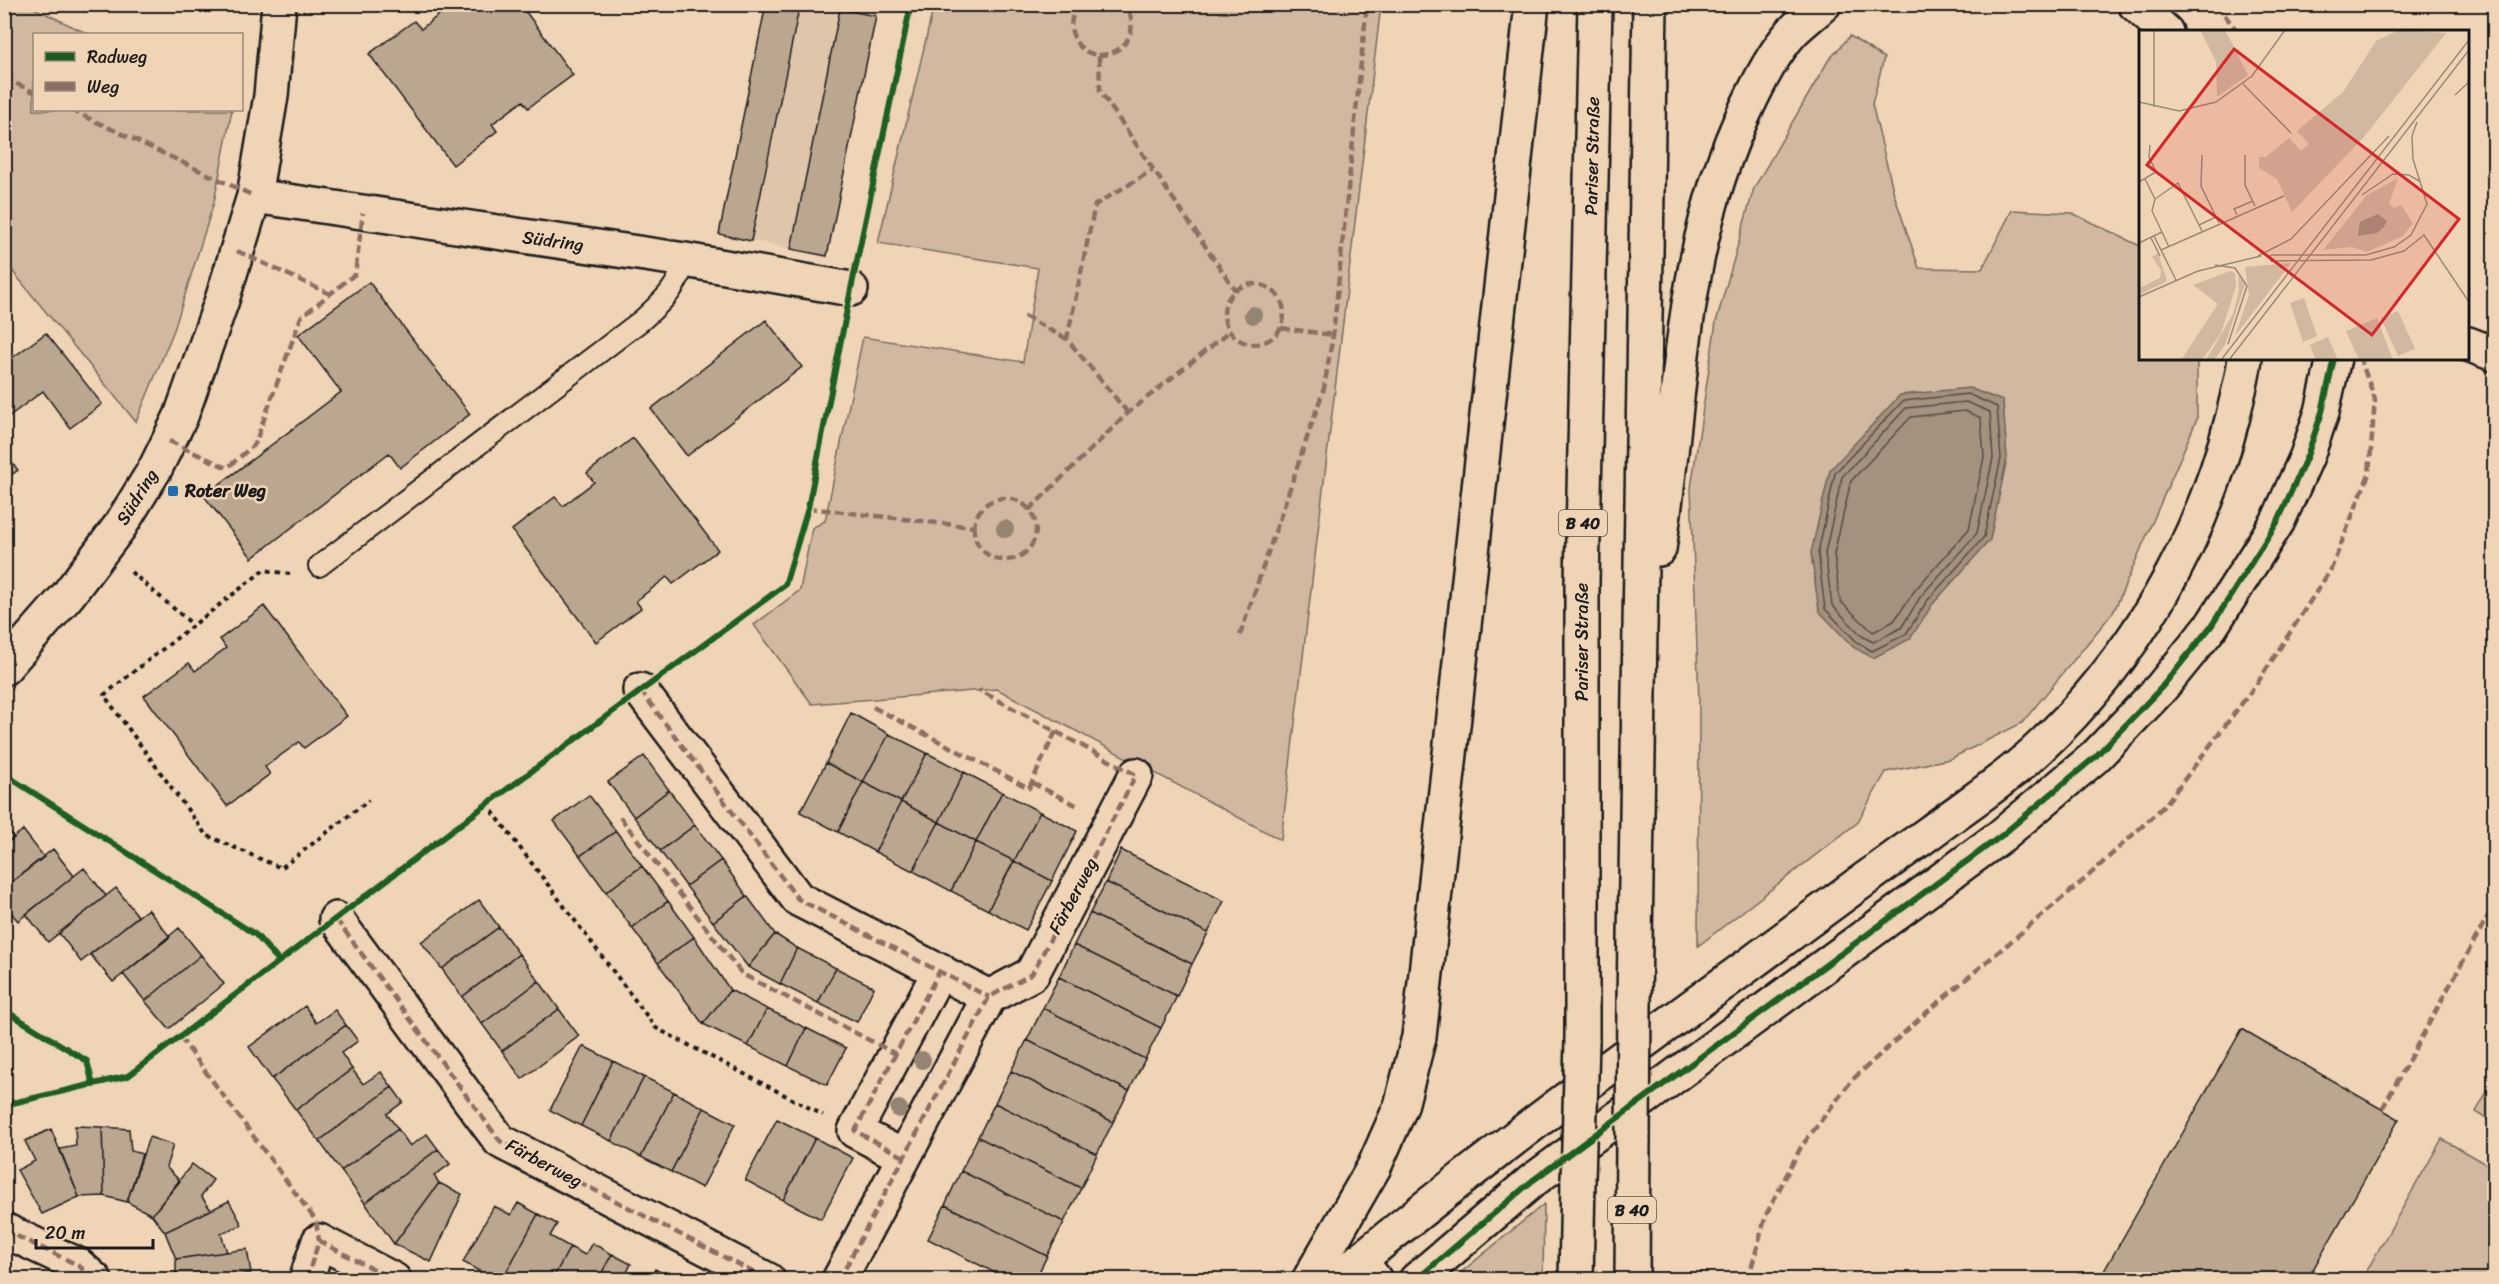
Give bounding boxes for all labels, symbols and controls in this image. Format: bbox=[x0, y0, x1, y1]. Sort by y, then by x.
inset map bbox=[2139, 30, 2469, 360]
legend bbox=[33, 33, 243, 111]
text: Radweg bbox=[87, 41, 147, 73]
text: Weg bbox=[87, 71, 119, 103]
street label: Pariser Straße bbox=[1575, 96, 1609, 216]
street label: Südring bbox=[520, 221, 586, 261]
street label: Südring bbox=[107, 462, 167, 532]
place label: Roter Weg bbox=[184, 475, 266, 507]
marker: Roter Weg bbox=[166, 484, 180, 498]
road number: B 40 bbox=[1559, 510, 1607, 536]
street label: Pariser Straße bbox=[1566, 583, 1598, 701]
street label: Färberweg bbox=[1039, 852, 1107, 940]
street label: Färberweg bbox=[500, 1129, 588, 1197]
road number: B 40 bbox=[1608, 1197, 1656, 1223]
scale bar bbox=[36, 1212, 153, 1250]
text: 20 m bbox=[45, 1217, 85, 1249]

